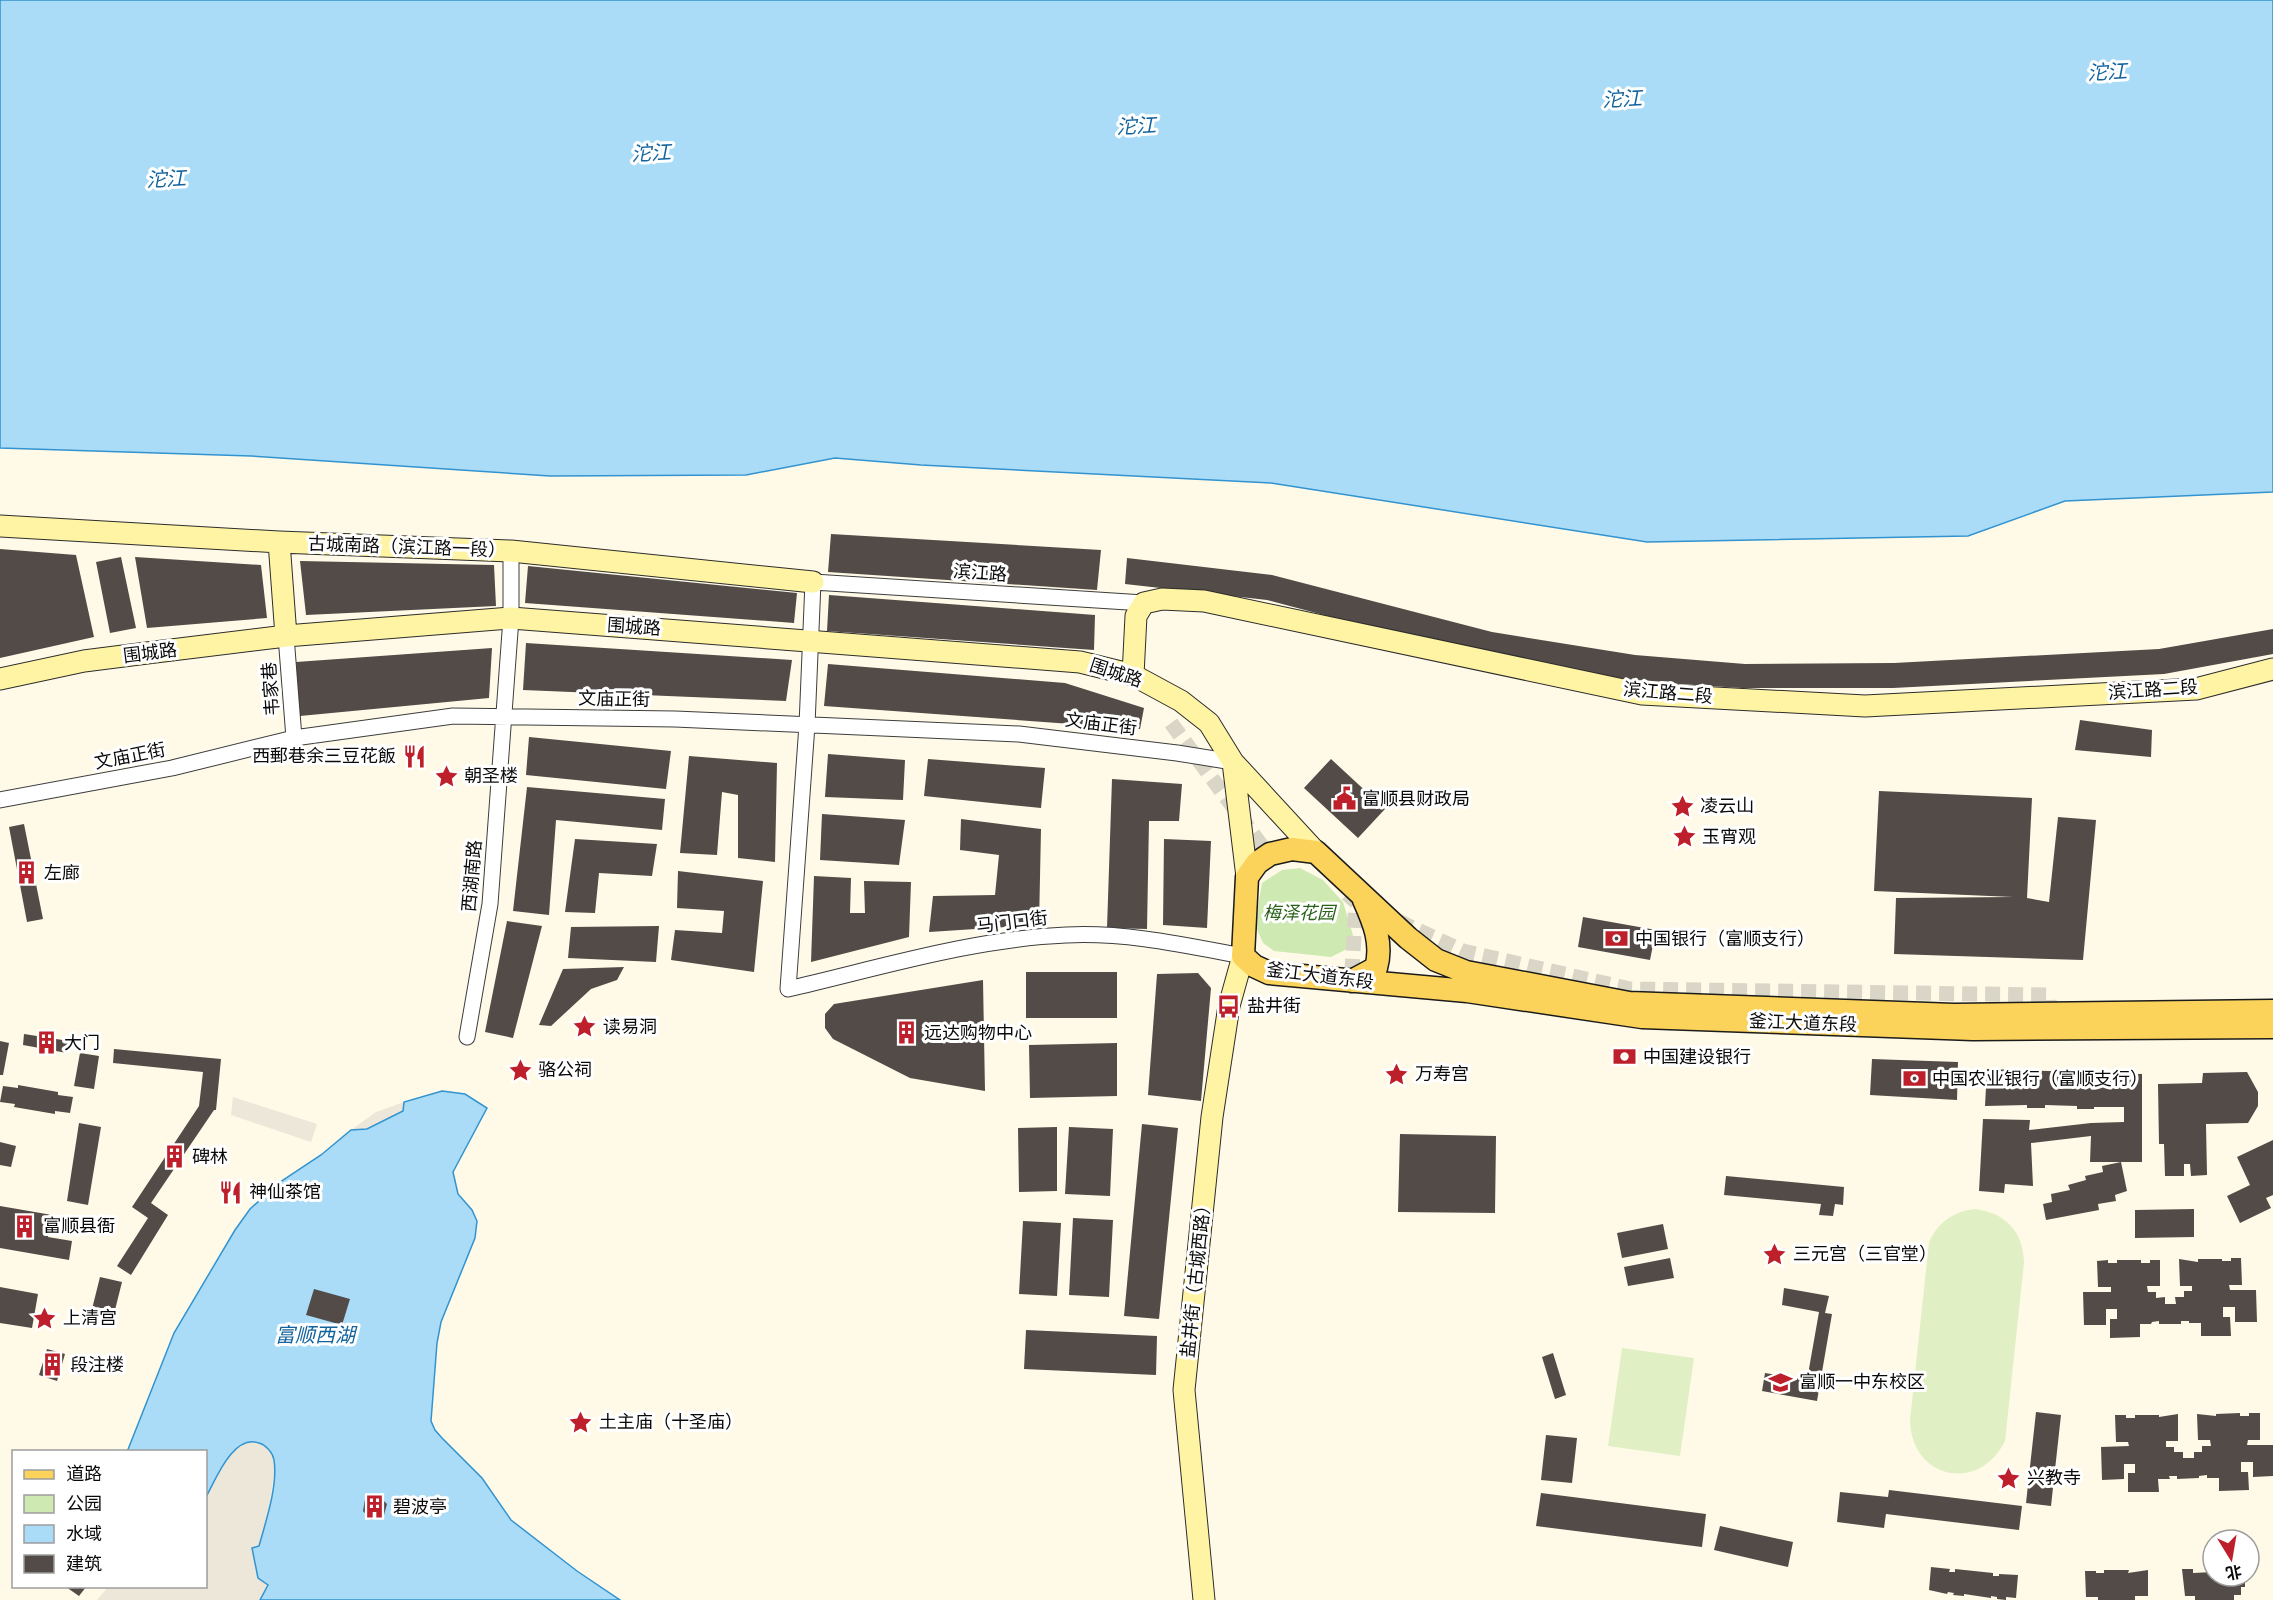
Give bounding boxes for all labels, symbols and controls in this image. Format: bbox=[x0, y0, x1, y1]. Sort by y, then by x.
water label: 沱江 bbox=[2086, 55, 2130, 86]
water label: 沱江 bbox=[1601, 82, 1645, 113]
water label: 沱江 bbox=[1115, 109, 1159, 140]
water label: 沱江 bbox=[630, 136, 674, 167]
water label: 沱江 bbox=[145, 162, 189, 193]
street label: 古城南路（滨江路一段） bbox=[308, 529, 506, 561]
street label: 滨江路 bbox=[952, 556, 1008, 586]
street label: 围城路 bbox=[606, 610, 662, 640]
street label: 围城路 bbox=[121, 635, 178, 667]
street label: 围城路 bbox=[1087, 650, 1146, 692]
street label: 韦家巷 bbox=[254, 661, 284, 717]
street label: 滨江路二段 bbox=[2107, 672, 2199, 704]
street label: 滨江路二段 bbox=[1622, 674, 1714, 708]
street label: 文庙正街 bbox=[578, 683, 650, 711]
street label: 文庙正街 bbox=[1064, 705, 1139, 739]
street label: 文庙正街 bbox=[92, 734, 167, 774]
place label: 西郵巷余三豆花飯 bbox=[252, 741, 396, 767]
restaurant icon: 西郵巷余三豆花飯 bbox=[401, 743, 427, 769]
place label: 朝圣楼 bbox=[464, 761, 518, 787]
place icon: 朝圣楼 bbox=[433, 763, 459, 789]
place label: 富顺县财政局 bbox=[1362, 784, 1470, 810]
public building icon: 富顺县财政局 bbox=[1331, 786, 1357, 812]
place label: 凌云山 bbox=[1700, 791, 1754, 817]
place icon: 凌云山 bbox=[1669, 793, 1695, 819]
place label: 玉宵观 bbox=[1702, 822, 1756, 848]
place icon: 玉宵观 bbox=[1671, 824, 1697, 850]
street label: 西湖南路 bbox=[454, 839, 486, 913]
place label: 左廊 bbox=[44, 858, 80, 884]
building icon: 左廊 bbox=[13, 860, 39, 886]
park label: 梅泽花园 bbox=[1263, 898, 1338, 924]
street label: 马门口街 bbox=[974, 903, 1049, 937]
place label: 中国银行（富顺支行） bbox=[1635, 924, 1815, 950]
bank icon: 中国银行（富顺支行） bbox=[1604, 926, 1630, 952]
street label: 釜江大道东段 bbox=[1265, 955, 1375, 993]
place label: 盐井街 bbox=[1247, 991, 1301, 1017]
bus stop icon: 盐井街 bbox=[1216, 993, 1242, 1019]
street label: 釜江大道东段 bbox=[1749, 1006, 1857, 1036]
place label: 读易洞 bbox=[603, 1012, 657, 1038]
place icon: 读易洞 bbox=[572, 1014, 598, 1040]
place label: 远达购物中心 bbox=[924, 1018, 1032, 1044]
building icon: 远达购物中心 bbox=[893, 1020, 919, 1046]
place label: 大门 bbox=[64, 1028, 100, 1054]
building icon: 大门 bbox=[33, 1030, 59, 1056]
place label: 中国建设银行 bbox=[1643, 1042, 1751, 1068]
bank icon: 中国建设银行 bbox=[1612, 1044, 1638, 1070]
place label: 骆公祠 bbox=[538, 1055, 592, 1081]
place icon: 骆公祠 bbox=[507, 1057, 533, 1083]
place label: 万寿宫 bbox=[1415, 1059, 1469, 1085]
place icon: 万寿宫 bbox=[1384, 1061, 1410, 1087]
place label: 中国农业银行（富顺支行） bbox=[1932, 1064, 2148, 1090]
bank icon: 中国农业银行（富顺支行） bbox=[1901, 1066, 1927, 1092]
place label: 碑林 bbox=[192, 1142, 228, 1168]
building icon: 碑林 bbox=[161, 1144, 187, 1170]
place label: 神仙茶馆 bbox=[249, 1177, 321, 1203]
restaurant icon: 神仙茶馆 bbox=[218, 1179, 244, 1205]
street label: 盐井街（古城西路） bbox=[1173, 1195, 1215, 1359]
place label: 富顺县衙 bbox=[43, 1211, 115, 1237]
building icon: 富顺县衙 bbox=[12, 1213, 38, 1239]
place label: 三元宫（三官堂） bbox=[1793, 1239, 1937, 1265]
place icon: 三元宫（三官堂） bbox=[1762, 1241, 1788, 1267]
place label: 上清宫 bbox=[63, 1303, 117, 1329]
place icon: 上清宫 bbox=[32, 1305, 58, 1331]
water label: 富顺西湖 bbox=[275, 1319, 358, 1348]
place label: 段注楼 bbox=[70, 1350, 124, 1376]
building icon: 段注楼 bbox=[39, 1352, 65, 1378]
place label: 富顺一中东校区 bbox=[1799, 1367, 1925, 1393]
school or university icon: 富顺一中东校区 bbox=[1768, 1369, 1794, 1395]
place label: 土主庙（十圣庙） bbox=[599, 1407, 743, 1433]
place icon: 土主庙（十圣庙） bbox=[568, 1409, 594, 1435]
legend bbox=[12, 1450, 207, 1588]
text: 道路 bbox=[66, 1459, 102, 1485]
place label: 兴教寺 bbox=[2027, 1463, 2081, 1489]
place icon: 兴教寺 bbox=[1996, 1465, 2022, 1491]
text: 公园 bbox=[66, 1489, 102, 1515]
place label: 碧波亭 bbox=[393, 1492, 447, 1518]
building icon: 碧波亭 bbox=[362, 1494, 388, 1520]
text: 水域 bbox=[66, 1519, 102, 1545]
north arrow bbox=[2201, 1528, 2261, 1588]
text: 建筑 bbox=[66, 1549, 102, 1575]
text: 北 bbox=[2224, 1560, 2244, 1587]

